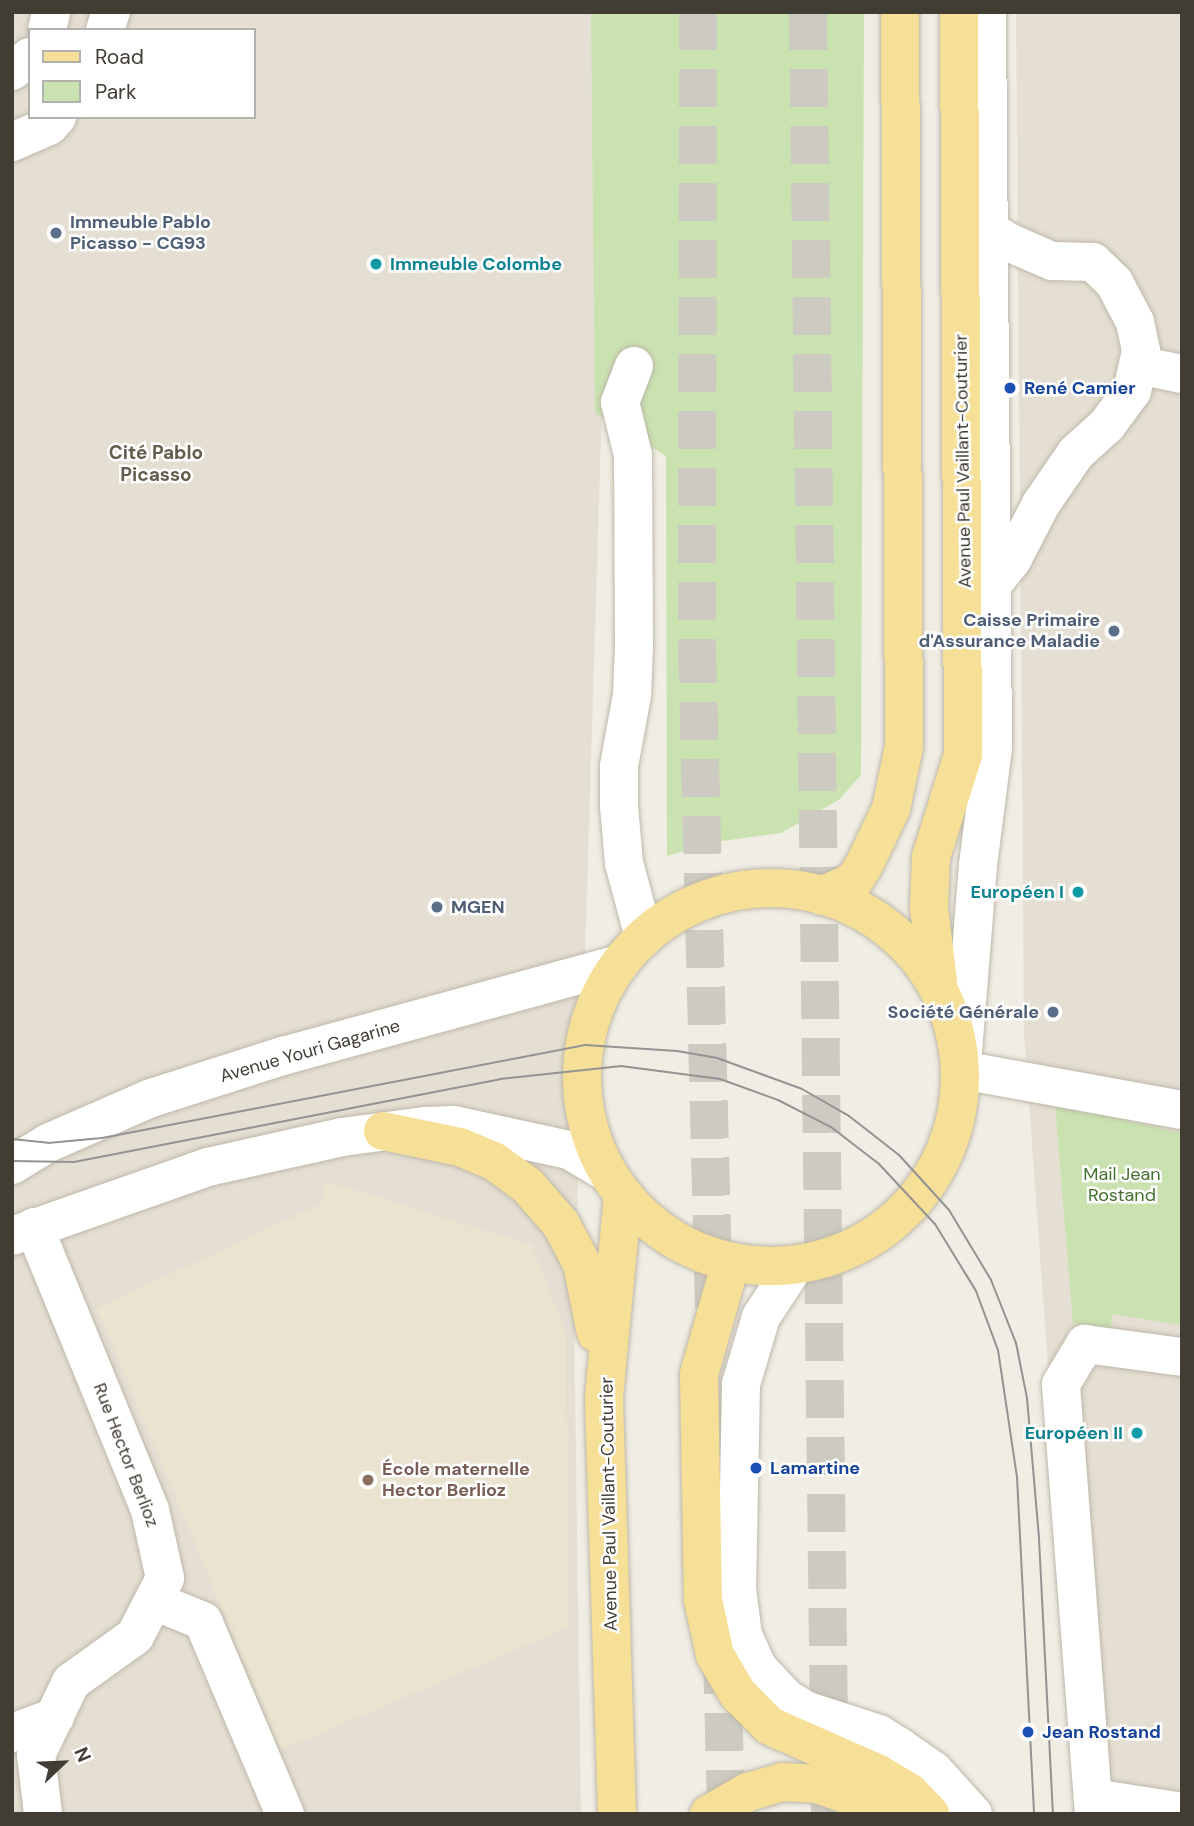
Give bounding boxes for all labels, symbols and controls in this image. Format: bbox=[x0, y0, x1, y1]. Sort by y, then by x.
legend bbox=[28, 28, 256, 119]
text: Road bbox=[95, 43, 144, 71]
text: Park bbox=[95, 78, 136, 106]
place label: Immeuble Pablo Picasso - CG93 bbox=[70, 212, 211, 255]
marker: Immeuble Pablo Picasso - CG93 bbox=[48, 225, 64, 241]
place label: Immeuble Colombe bbox=[390, 253, 562, 275]
marker: Immeuble Colombe bbox=[368, 256, 384, 272]
street label: Avenue Paul Vaillant-Couturier bbox=[950, 334, 976, 588]
place label: René Camier bbox=[1024, 377, 1136, 399]
marker: René Camier bbox=[1002, 380, 1018, 396]
district label: Cité Pablo Picasso bbox=[109, 442, 203, 486]
place label: Caisse Primaire d'Assurance Maladie bbox=[918, 610, 1100, 652]
marker: Caisse Primaire d'Assurance Maladie bbox=[1106, 623, 1122, 639]
place label: Européen I bbox=[971, 881, 1064, 903]
marker: Européen I bbox=[1070, 884, 1086, 900]
place label: MGEN bbox=[451, 896, 505, 918]
marker: MGEN bbox=[429, 899, 445, 915]
place label: Société Générale bbox=[888, 1001, 1039, 1023]
marker: Société Générale bbox=[1045, 1004, 1061, 1020]
street label: Avenue Youri Gagarine bbox=[217, 1015, 403, 1087]
park label: Mail Jean Rostand bbox=[1083, 1164, 1161, 1206]
street label: Avenue Paul Vaillant-Couturier bbox=[596, 1377, 622, 1631]
street label: Rue Hector Berlioz bbox=[89, 1380, 163, 1530]
place label: Européen II bbox=[1025, 1422, 1123, 1444]
marker: Européen II bbox=[1129, 1425, 1145, 1441]
place label: Lamartine bbox=[770, 1457, 860, 1479]
place label: École maternelle Hector Berlioz bbox=[382, 1459, 530, 1502]
marker: Lamartine bbox=[748, 1460, 764, 1476]
marker: École maternelle Hector Berlioz bbox=[360, 1472, 376, 1488]
place label: Jean Rostand bbox=[1042, 1721, 1161, 1743]
marker: Jean Rostand bbox=[1020, 1724, 1036, 1740]
north arrow bbox=[28, 1728, 98, 1798]
text: N bbox=[69, 1743, 97, 1766]

